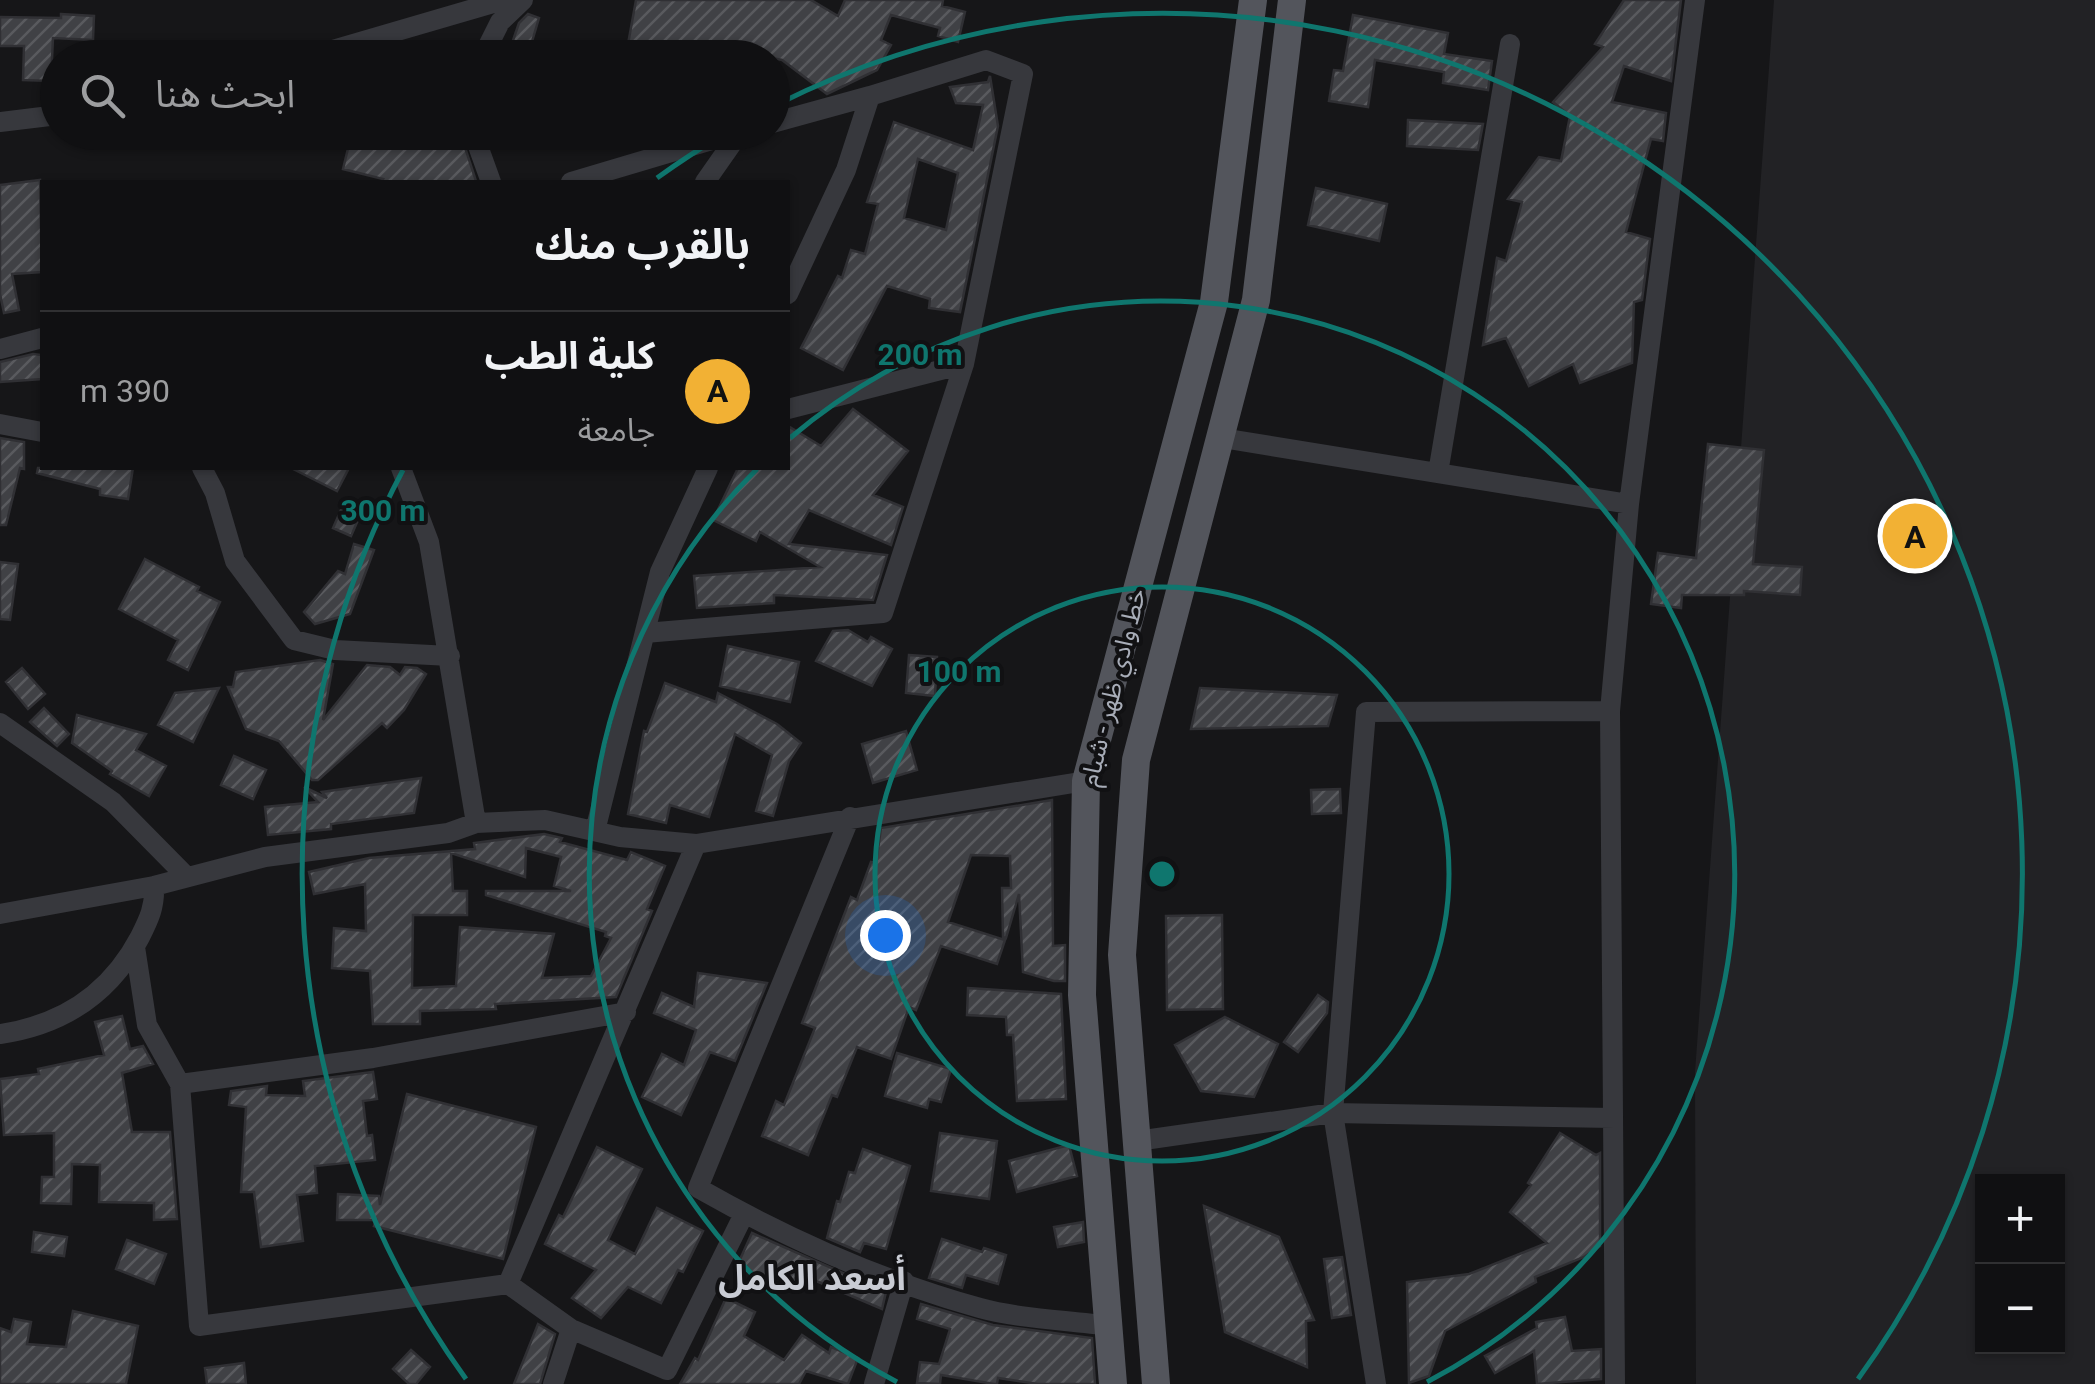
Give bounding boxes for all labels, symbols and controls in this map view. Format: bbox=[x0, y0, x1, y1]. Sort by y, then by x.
search box bbox=[40, 40, 790, 150]
icon: search bbox=[75, 68, 130, 123]
text: ابحث هنا bbox=[155, 72, 295, 116]
text: بالقرب منك bbox=[535, 220, 750, 269]
text: كلية الطب bbox=[485, 334, 655, 378]
text: 200 m bbox=[877, 337, 963, 372]
text: 390 m bbox=[80, 372, 170, 410]
text: A bbox=[707, 372, 728, 410]
text: جامعة bbox=[578, 411, 655, 449]
text: 300 m bbox=[340, 493, 426, 528]
pin: A bbox=[1882, 498, 1948, 574]
street label: خط وادي ظهر - شبام bbox=[1074, 585, 1156, 790]
text: 100 m bbox=[916, 654, 1002, 689]
centre of rings bbox=[1144, 856, 1180, 892]
your location bbox=[860, 910, 911, 961]
map controls bbox=[1975, 1174, 2065, 1354]
button: + bbox=[1975, 1174, 2065, 1264]
district label: أسعد الكامل bbox=[718, 1254, 906, 1299]
button: − bbox=[1975, 1264, 2065, 1354]

